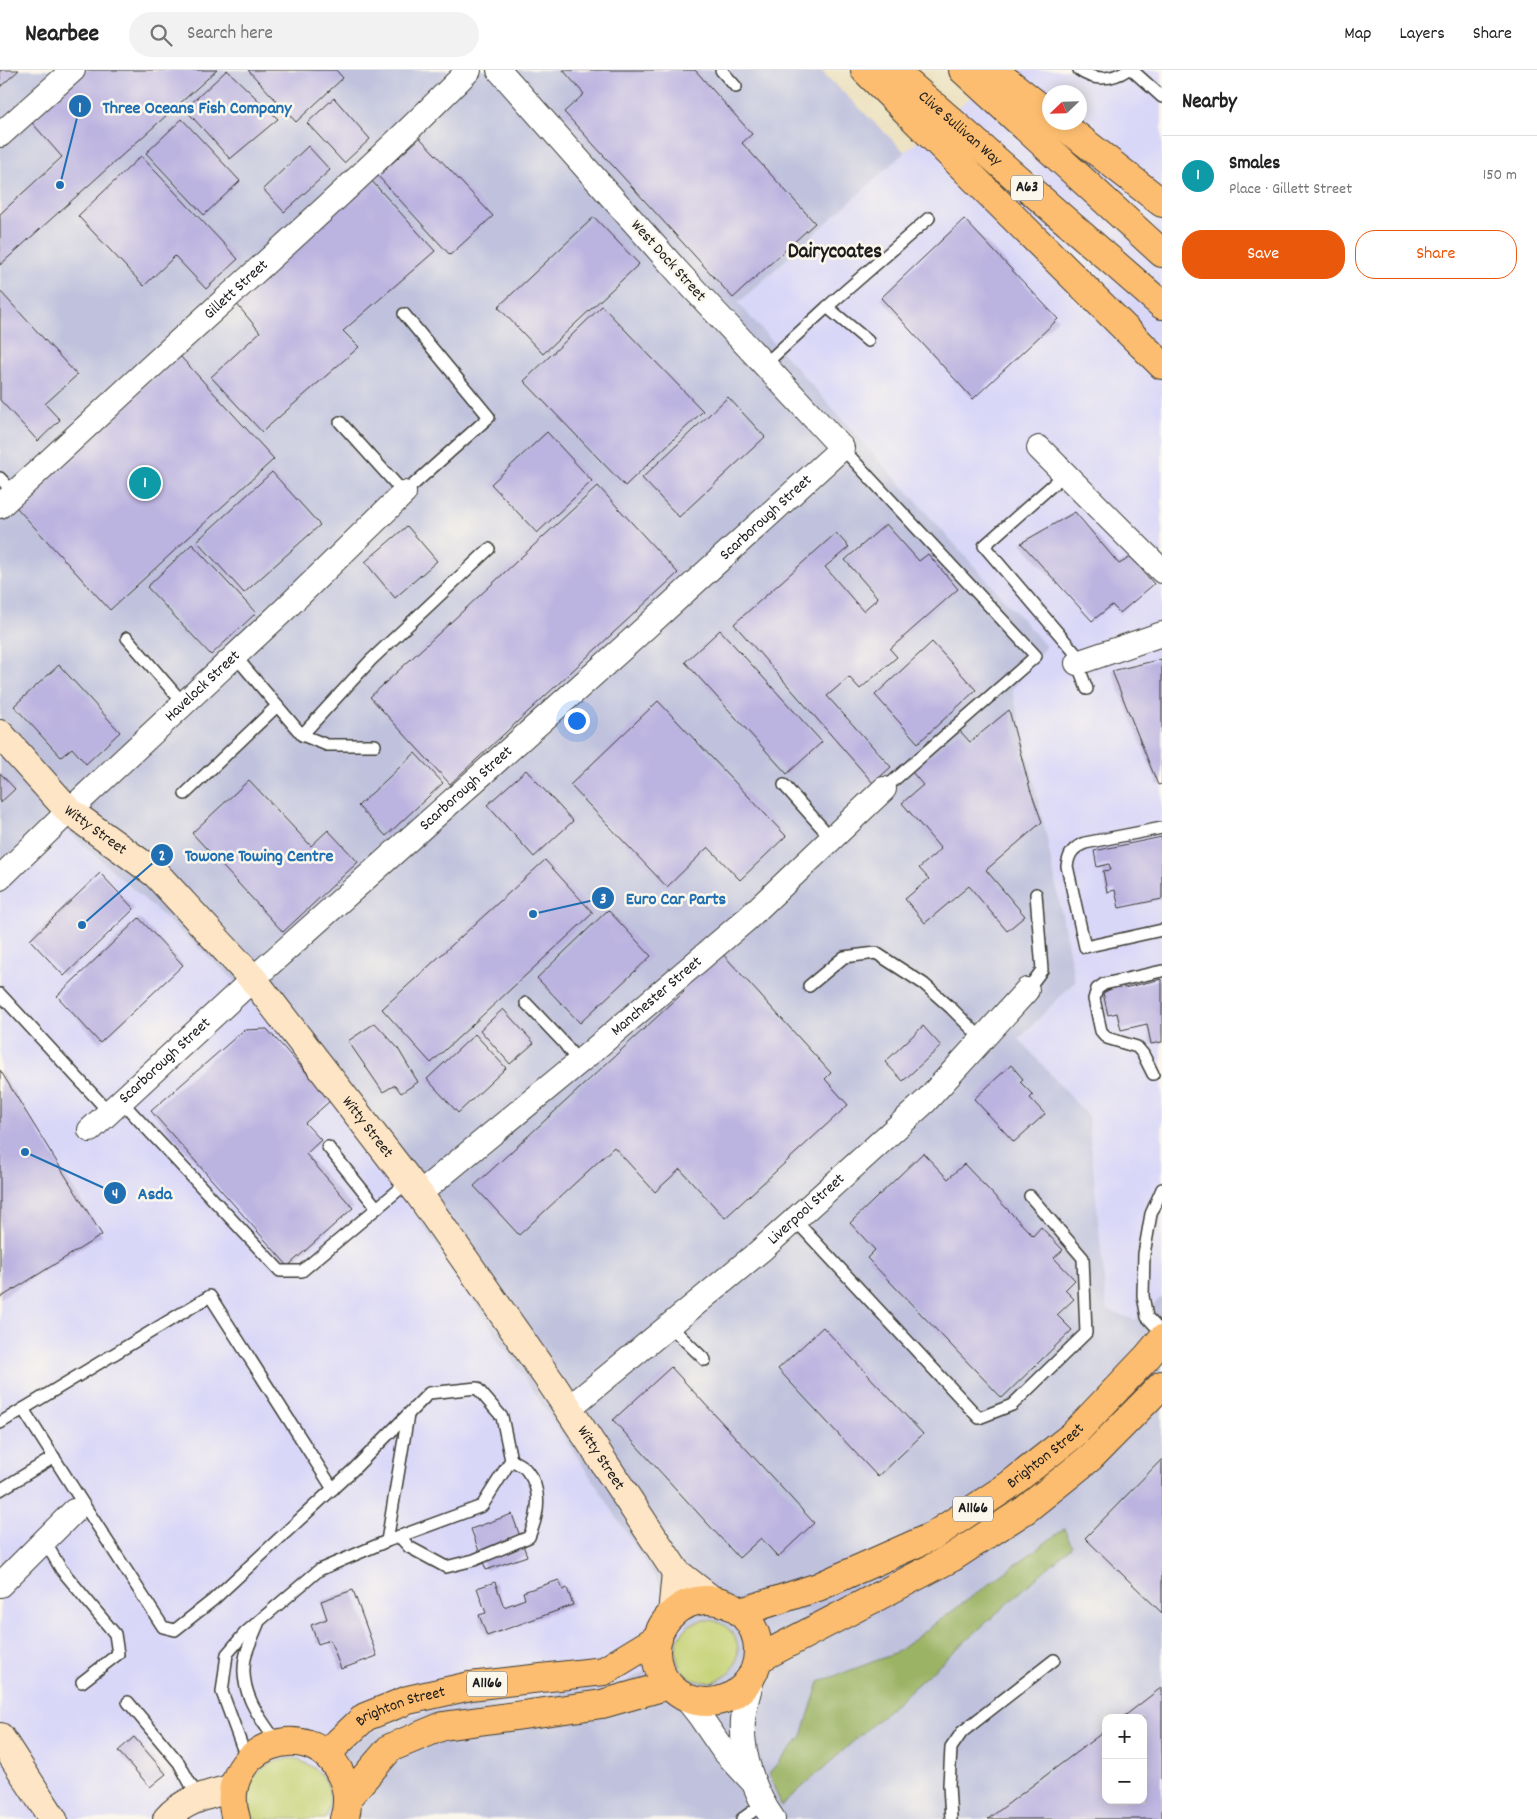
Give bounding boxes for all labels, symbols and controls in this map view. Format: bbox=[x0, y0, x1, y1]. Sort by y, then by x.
search box bbox=[129, 12, 479, 57]
text: Nearbee bbox=[25, 18, 99, 52]
icon: search bbox=[147, 21, 175, 49]
text: Search here bbox=[187, 21, 273, 48]
text: Map bbox=[1344, 22, 1371, 47]
text: Layers bbox=[1399, 22, 1445, 47]
text: Share bbox=[1473, 22, 1512, 47]
street label: Clive Sullivan Way bbox=[913, 85, 1008, 172]
north arrow bbox=[1042, 85, 1087, 130]
text: Nearby bbox=[1182, 88, 1237, 118]
callout: Three Oceans Fish Company bbox=[68, 90, 302, 123]
text: Three Oceans Fish Company bbox=[103, 97, 292, 122]
text: 1 bbox=[78, 98, 82, 120]
text: Smales bbox=[1229, 151, 1280, 178]
text: 1 bbox=[1196, 164, 1200, 187]
text: 150 m bbox=[1483, 164, 1517, 187]
road number: A63 bbox=[1011, 176, 1043, 200]
text: Place · Gillett Street bbox=[1229, 178, 1352, 201]
street label: West Dock Street bbox=[625, 215, 711, 307]
button: Save bbox=[1182, 230, 1345, 279]
button: Share bbox=[1355, 230, 1517, 279]
district label: Dairycoates bbox=[788, 238, 882, 268]
street label: Gillett Street bbox=[199, 254, 273, 325]
pin: 1 bbox=[129, 464, 161, 502]
street label: Scarborough Street bbox=[715, 469, 817, 566]
street label: Havelock Street bbox=[160, 645, 246, 727]
your location bbox=[564, 708, 590, 734]
street label: Scarborough Street bbox=[414, 741, 518, 836]
street label: Witty Street bbox=[59, 799, 132, 861]
callout: Towone Towing Centre bbox=[150, 838, 344, 871]
text: Towone Towing Centre bbox=[185, 845, 333, 870]
text: 2 bbox=[159, 846, 165, 868]
callout: Euro Car Parts bbox=[590, 881, 736, 914]
text: Euro Car Parts bbox=[626, 888, 727, 913]
text: 3 bbox=[600, 889, 607, 911]
street label: Manchester Street bbox=[606, 951, 707, 1042]
street label: Scarborough Street bbox=[114, 1012, 216, 1109]
street label: Witty Street bbox=[336, 1091, 399, 1163]
street label: Liverpool Street bbox=[762, 1168, 850, 1250]
callout: Asda bbox=[103, 1176, 182, 1209]
text: Asda bbox=[138, 1183, 173, 1208]
text: 4 bbox=[112, 1184, 118, 1206]
street label: Brighton Street bbox=[1002, 1418, 1090, 1494]
street label: Witty Street bbox=[571, 1421, 631, 1495]
road number: A1166 bbox=[953, 1496, 993, 1522]
road number: A1166 bbox=[467, 1672, 507, 1696]
street label: Brighton Street bbox=[350, 1680, 448, 1732]
map controls bbox=[1102, 1714, 1147, 1804]
button: + bbox=[1102, 1714, 1147, 1759]
button: − bbox=[1102, 1759, 1147, 1804]

